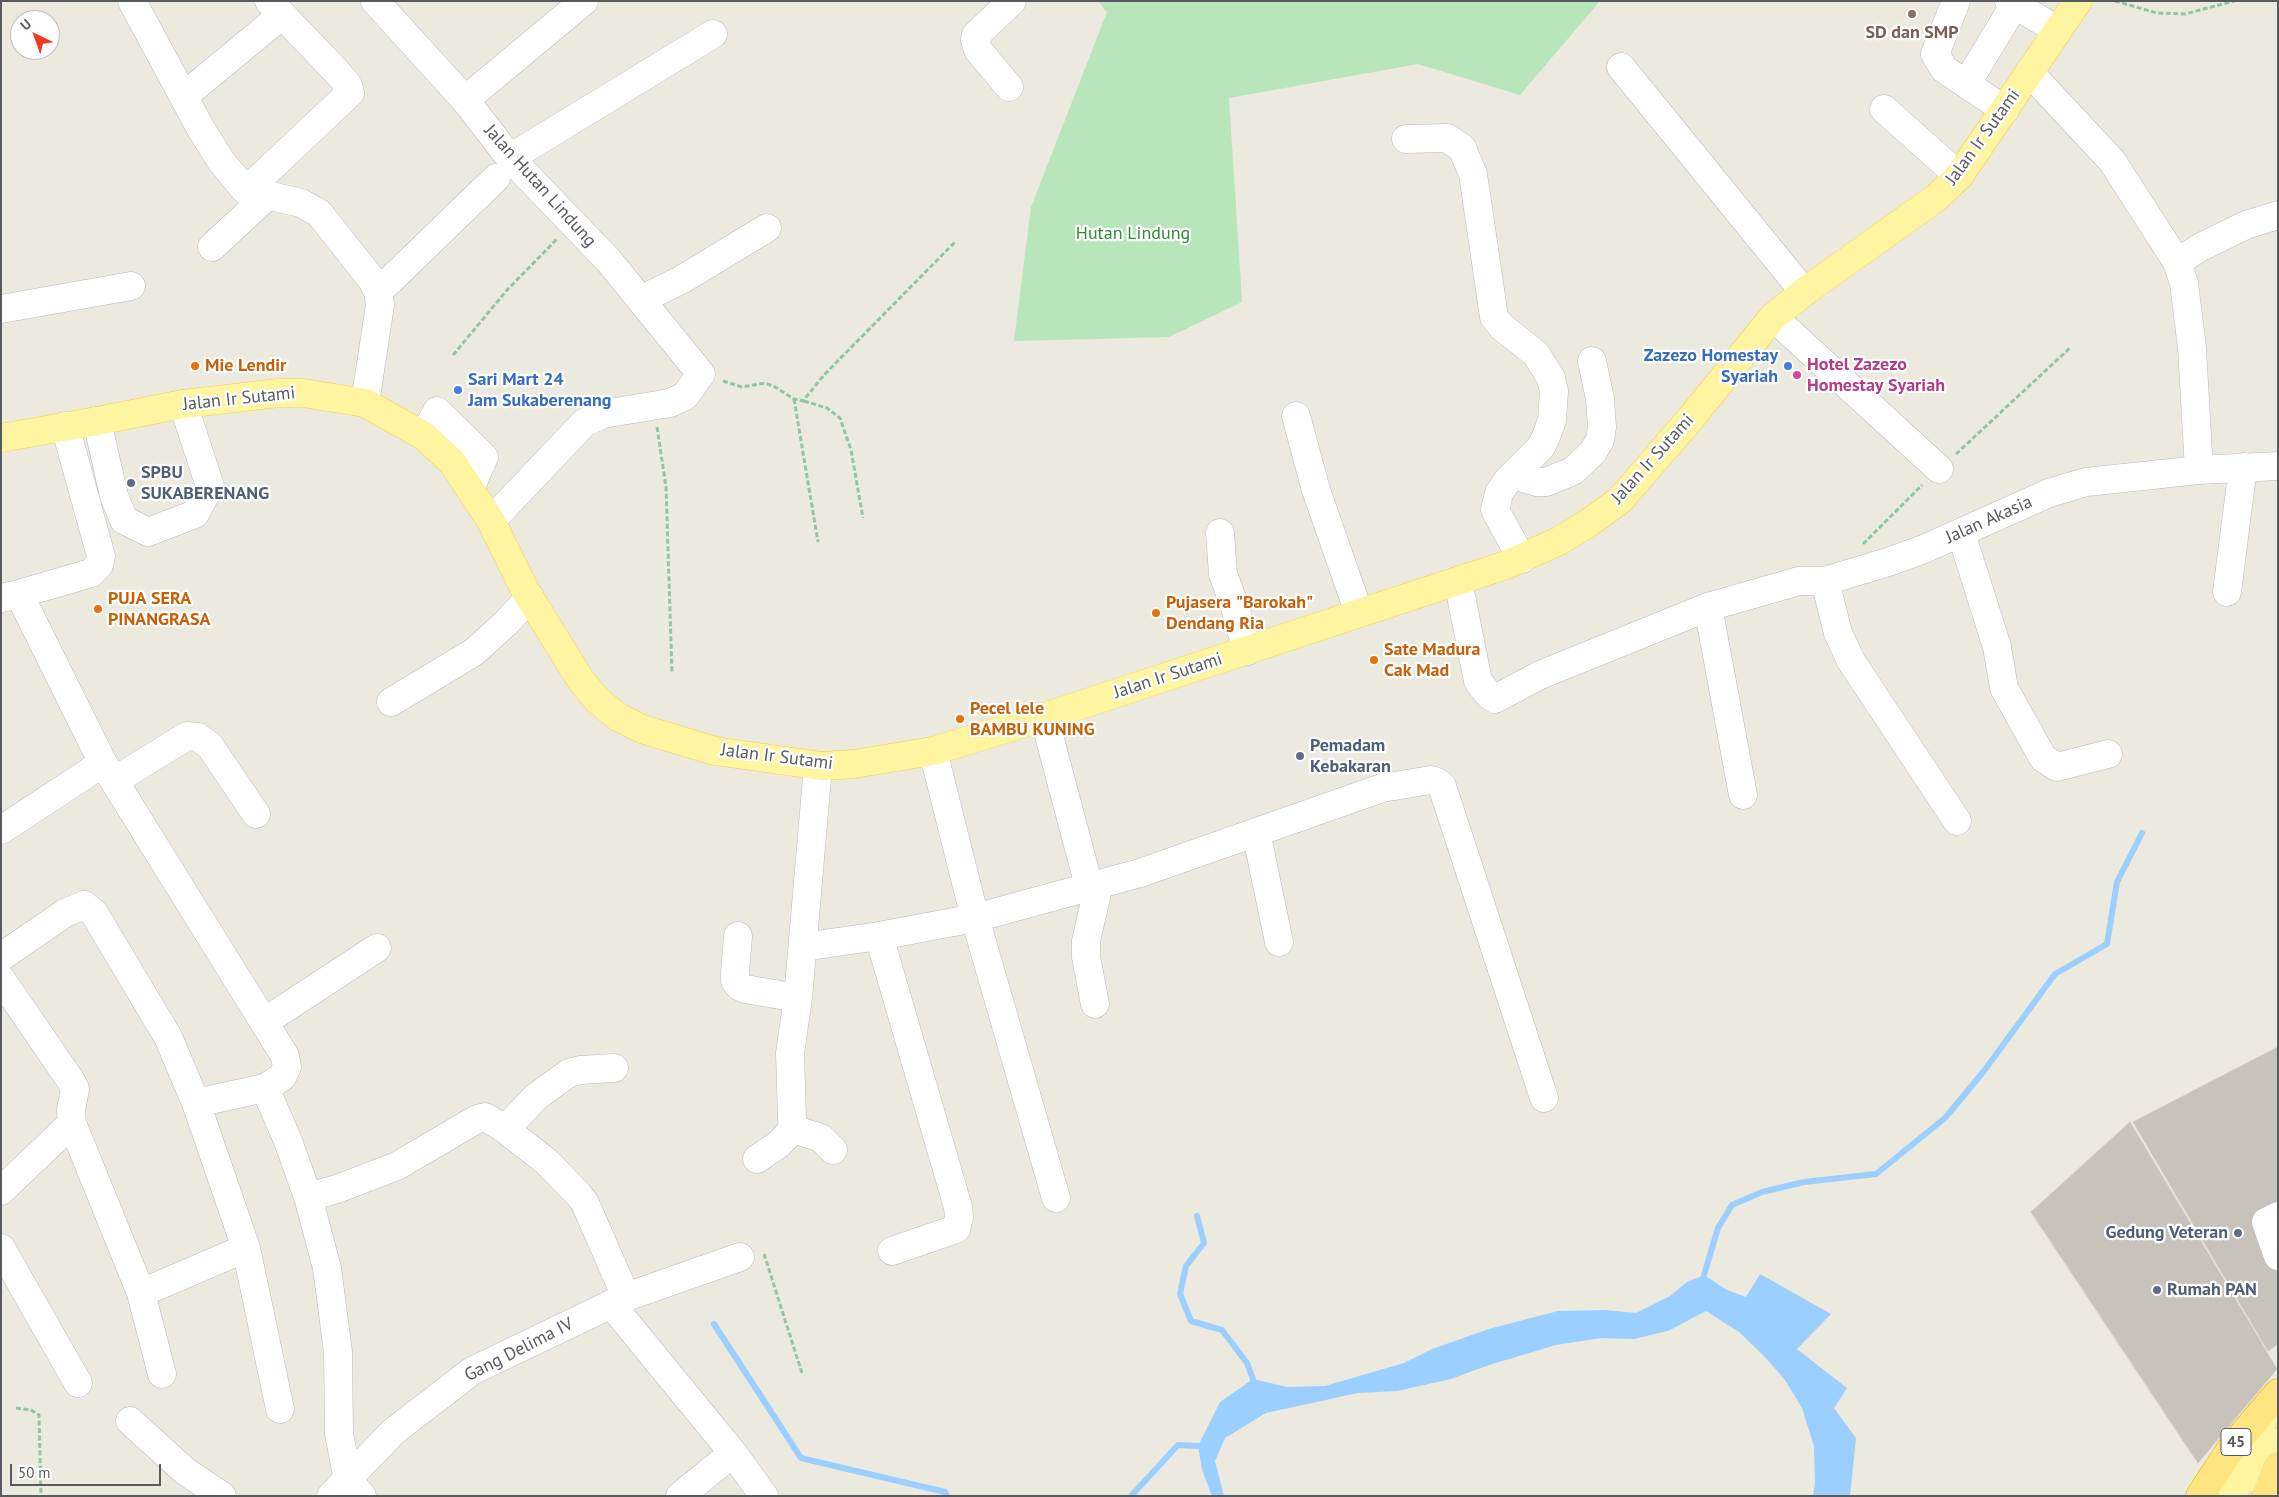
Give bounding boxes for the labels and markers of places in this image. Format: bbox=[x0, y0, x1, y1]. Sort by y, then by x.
marker: SD dan SMP bbox=[1906, 8, 1918, 20]
place label: SD dan SMP bbox=[1866, 22, 1958, 44]
place label: Zazezo Homestay Syariah bbox=[1644, 345, 1778, 388]
place label: Hotel Zazezo Homestay Syariah bbox=[1807, 354, 1945, 396]
place label: Mie Lendir bbox=[205, 355, 286, 377]
marker: Mie Lendir bbox=[189, 360, 201, 372]
marker: Zazezo Homestay Syariah bbox=[1782, 360, 1794, 372]
place label: Sari Mart 24 Jam Sukaberenang bbox=[468, 369, 611, 412]
marker: Hotel Zazezo Homestay Syariah bbox=[1791, 369, 1803, 381]
marker: Sari Mart 24 Jam Sukaberenang bbox=[452, 384, 464, 396]
place label: SPBU SUKABERENANG bbox=[141, 462, 269, 504]
marker: SPBU SUKABERENANG bbox=[125, 477, 137, 489]
place label: PUJA SERA PINANGRASA bbox=[108, 588, 210, 630]
place label: Pujasera "Barokah" Dendang Ria bbox=[1166, 592, 1313, 634]
marker: PUJA SERA PINANGRASA bbox=[92, 603, 104, 615]
marker: Pujasera "Barokah" Dendang Ria bbox=[1150, 607, 1162, 619]
place label: Sate Madura Cak Mad bbox=[1384, 639, 1480, 682]
marker: Sate Madura Cak Mad bbox=[1368, 654, 1380, 666]
place label: Pecel lele BAMBU KUNING bbox=[970, 698, 1095, 741]
marker: Pecel lele BAMBU KUNING bbox=[954, 713, 966, 725]
place label: Pemadam Kebakaran bbox=[1310, 735, 1391, 778]
marker: Pemadam Kebakaran bbox=[1294, 750, 1306, 762]
place label: Gedung Veteran bbox=[2105, 1222, 2228, 1244]
marker: Gedung Veteran bbox=[2232, 1227, 2244, 1239]
place label: Rumah PAN bbox=[2167, 1279, 2257, 1301]
marker: Rumah PAN bbox=[2151, 1284, 2163, 1296]

